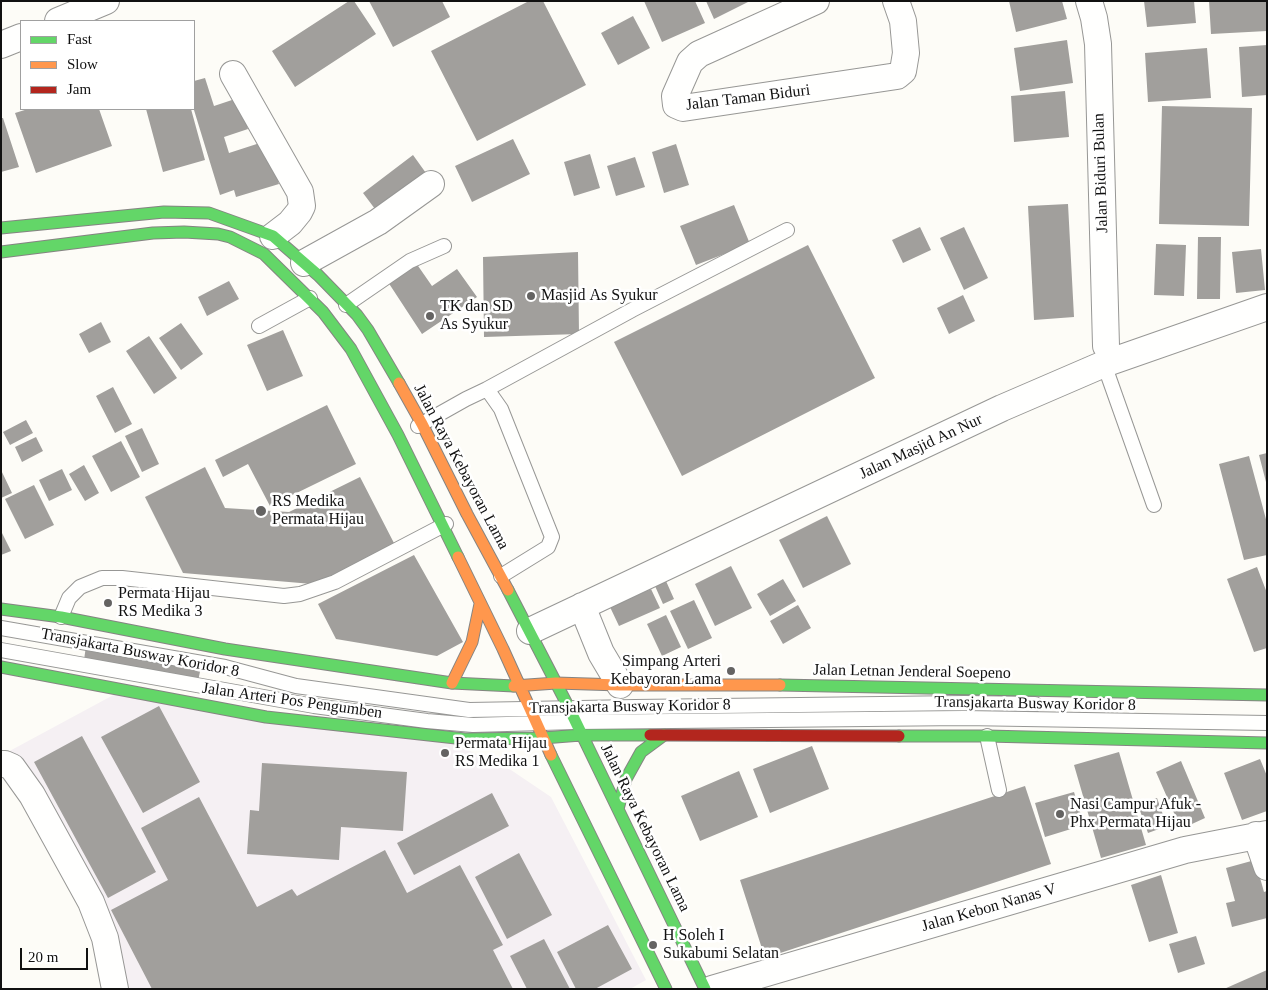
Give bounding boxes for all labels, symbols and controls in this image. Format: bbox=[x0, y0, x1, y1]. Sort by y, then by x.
legend bbox=[20, 20, 195, 110]
text: Fast bbox=[67, 31, 92, 47]
text: Slow bbox=[67, 56, 98, 72]
text: Jam bbox=[67, 81, 91, 97]
street label: Jalan Taman Biduri bbox=[685, 81, 811, 115]
street label: Jalan Biduri Bulan bbox=[1089, 113, 1113, 233]
place label: Masjid As Syukur bbox=[541, 286, 657, 306]
marker: Masjid As Syukur bbox=[525, 290, 537, 302]
place label: TK dan SD As Syukur bbox=[440, 297, 513, 335]
marker: TK dan SD As Syukur bbox=[424, 310, 436, 322]
street label: Jalan Raya Kebayoran Lama bbox=[409, 381, 513, 553]
street label: Jalan Masjid An Nur bbox=[856, 410, 986, 484]
place label: RS Medika Permata Hijau bbox=[272, 492, 364, 530]
marker: RS Medika Permata Hijau bbox=[254, 504, 268, 518]
place label: Permata Hijau RS Medika 3 bbox=[118, 584, 210, 622]
marker: Permata Hijau RS Medika 3 bbox=[102, 597, 114, 609]
street label: Transjakarta Busway Koridor 8 bbox=[39, 624, 241, 682]
place label: Simpang Arteri Kebayoran Lama bbox=[610, 652, 721, 690]
street label: Jalan Letnan Jenderal Soepeno bbox=[813, 661, 1011, 683]
marker: Simpang Arteri Kebayoran Lama bbox=[725, 665, 737, 677]
street label: Jalan Arteri Pos Pengumben bbox=[201, 679, 383, 723]
street label: Transjakarta Busway Koridor 8 bbox=[934, 693, 1136, 715]
street label: Transjakarta Busway Koridor 8 bbox=[529, 696, 731, 718]
place label: Permata Hijau RS Medika 1 bbox=[455, 734, 547, 772]
street label: Jalan Raya Kebayoran Lama bbox=[596, 741, 694, 915]
marker: Permata Hijau RS Medika 1 bbox=[439, 747, 451, 759]
place label: Nasi Campur Afuk - Phx Permata Hijau bbox=[1070, 795, 1201, 833]
marker: Nasi Campur Afuk - Phx Permata Hijau bbox=[1054, 808, 1066, 820]
street label: Jalan Kebon Nanas V bbox=[920, 880, 1058, 936]
place label: H Soleh I Sukabumi Selatan bbox=[663, 926, 779, 964]
scale bar bbox=[22, 938, 90, 970]
marker: H Soleh I Sukabumi Selatan bbox=[647, 939, 659, 951]
text: 20 m bbox=[28, 949, 58, 965]

